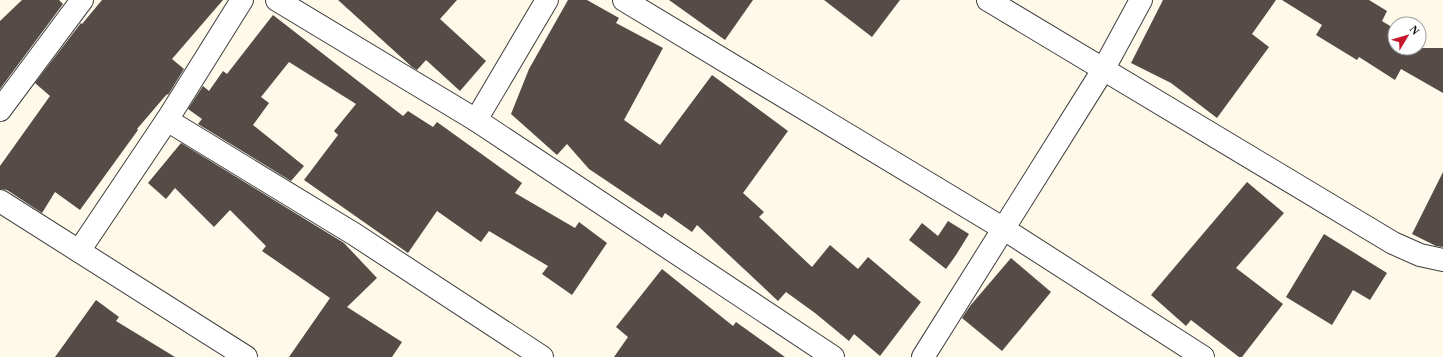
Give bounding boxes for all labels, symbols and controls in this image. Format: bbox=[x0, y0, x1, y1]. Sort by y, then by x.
north arrow bbox=[1387, 16, 1427, 56]
text: N bbox=[1408, 23, 1422, 37]

